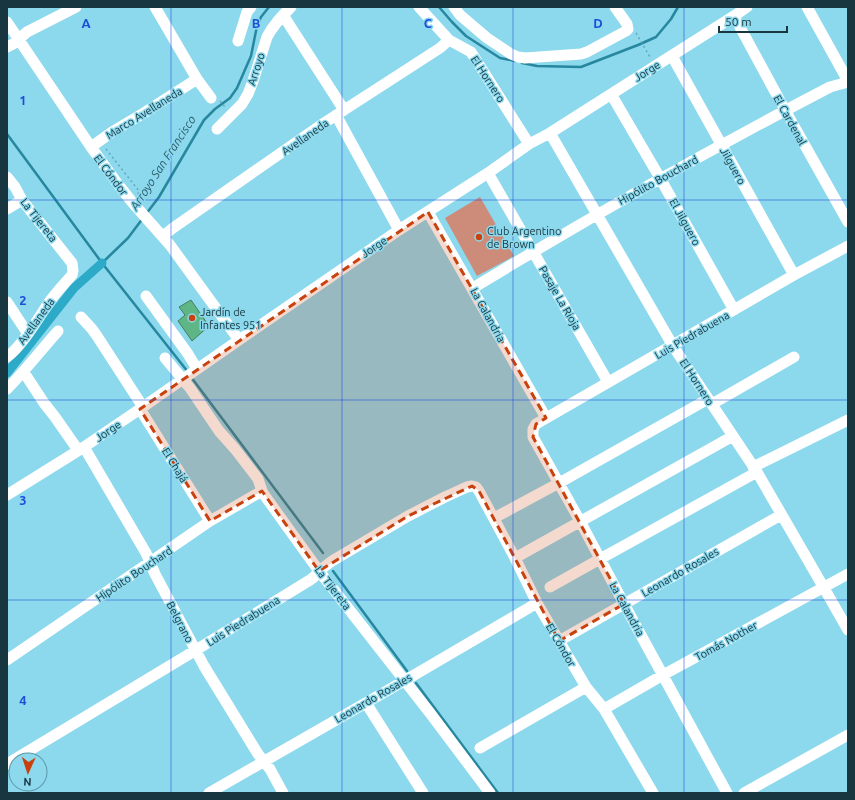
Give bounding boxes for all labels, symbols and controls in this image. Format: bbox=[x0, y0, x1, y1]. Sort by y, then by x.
scale bar bbox=[719, 8, 787, 34]
text: 50 m bbox=[725, 15, 752, 28]
text: A bbox=[81, 16, 91, 30]
text: B bbox=[252, 16, 261, 30]
text: C bbox=[424, 16, 433, 30]
text: D bbox=[593, 16, 603, 30]
street label: Arroyo bbox=[245, 51, 267, 87]
street label: El Hornero bbox=[469, 54, 507, 104]
street label: Jorge bbox=[632, 58, 662, 84]
street label: Marco Avellaneda bbox=[104, 85, 184, 141]
text: 1 bbox=[19, 93, 27, 107]
street label: El Cardenal bbox=[771, 93, 809, 147]
water label: Arroyo San Francisco bbox=[127, 113, 198, 213]
street label: Avellaneda bbox=[279, 117, 331, 157]
street label: Jilguero bbox=[718, 145, 748, 187]
street label: El Cóndor bbox=[92, 152, 131, 198]
street label: Hipólito Bouchard bbox=[616, 153, 700, 207]
street label: La Tijereta bbox=[18, 196, 60, 244]
street label: El Jilguero bbox=[667, 196, 703, 248]
place label: Club Argentino de Brown bbox=[487, 225, 562, 250]
marker: Club Argentino de Brown bbox=[474, 232, 484, 242]
street label: Jorge bbox=[359, 234, 389, 260]
street label: Pasaje La Rioja bbox=[537, 264, 583, 332]
street label: La Calandria bbox=[468, 286, 508, 344]
text: 2 bbox=[19, 293, 27, 307]
street label: Avellaneda bbox=[15, 296, 57, 346]
place label: Jardín de Infantes 951 bbox=[200, 306, 262, 331]
street label: Luis Piedrabuena bbox=[653, 309, 731, 361]
marker: Jardín de Infantes 951 bbox=[187, 313, 197, 323]
street label: El Hornero bbox=[678, 357, 716, 407]
street label: Jorge bbox=[93, 418, 123, 444]
street label: El Chajá bbox=[160, 445, 190, 485]
text: 3 bbox=[19, 493, 27, 507]
street label: Hipólito Bouchard bbox=[94, 544, 174, 604]
street label: Leonardo Rosales bbox=[639, 545, 721, 599]
street label: La Tijereta bbox=[313, 564, 353, 612]
street label: La Calandria bbox=[607, 580, 647, 638]
street label: Luis Piedrabuena bbox=[204, 594, 282, 648]
street label: Belgrano bbox=[164, 599, 196, 645]
street label: Tomás Nother bbox=[693, 618, 760, 663]
street label: El Cóndor bbox=[544, 621, 579, 670]
street label: Leonardo Rosales bbox=[332, 671, 414, 725]
text: 4 bbox=[19, 693, 27, 707]
north arrow bbox=[8, 752, 48, 792]
text: N bbox=[23, 776, 32, 788]

